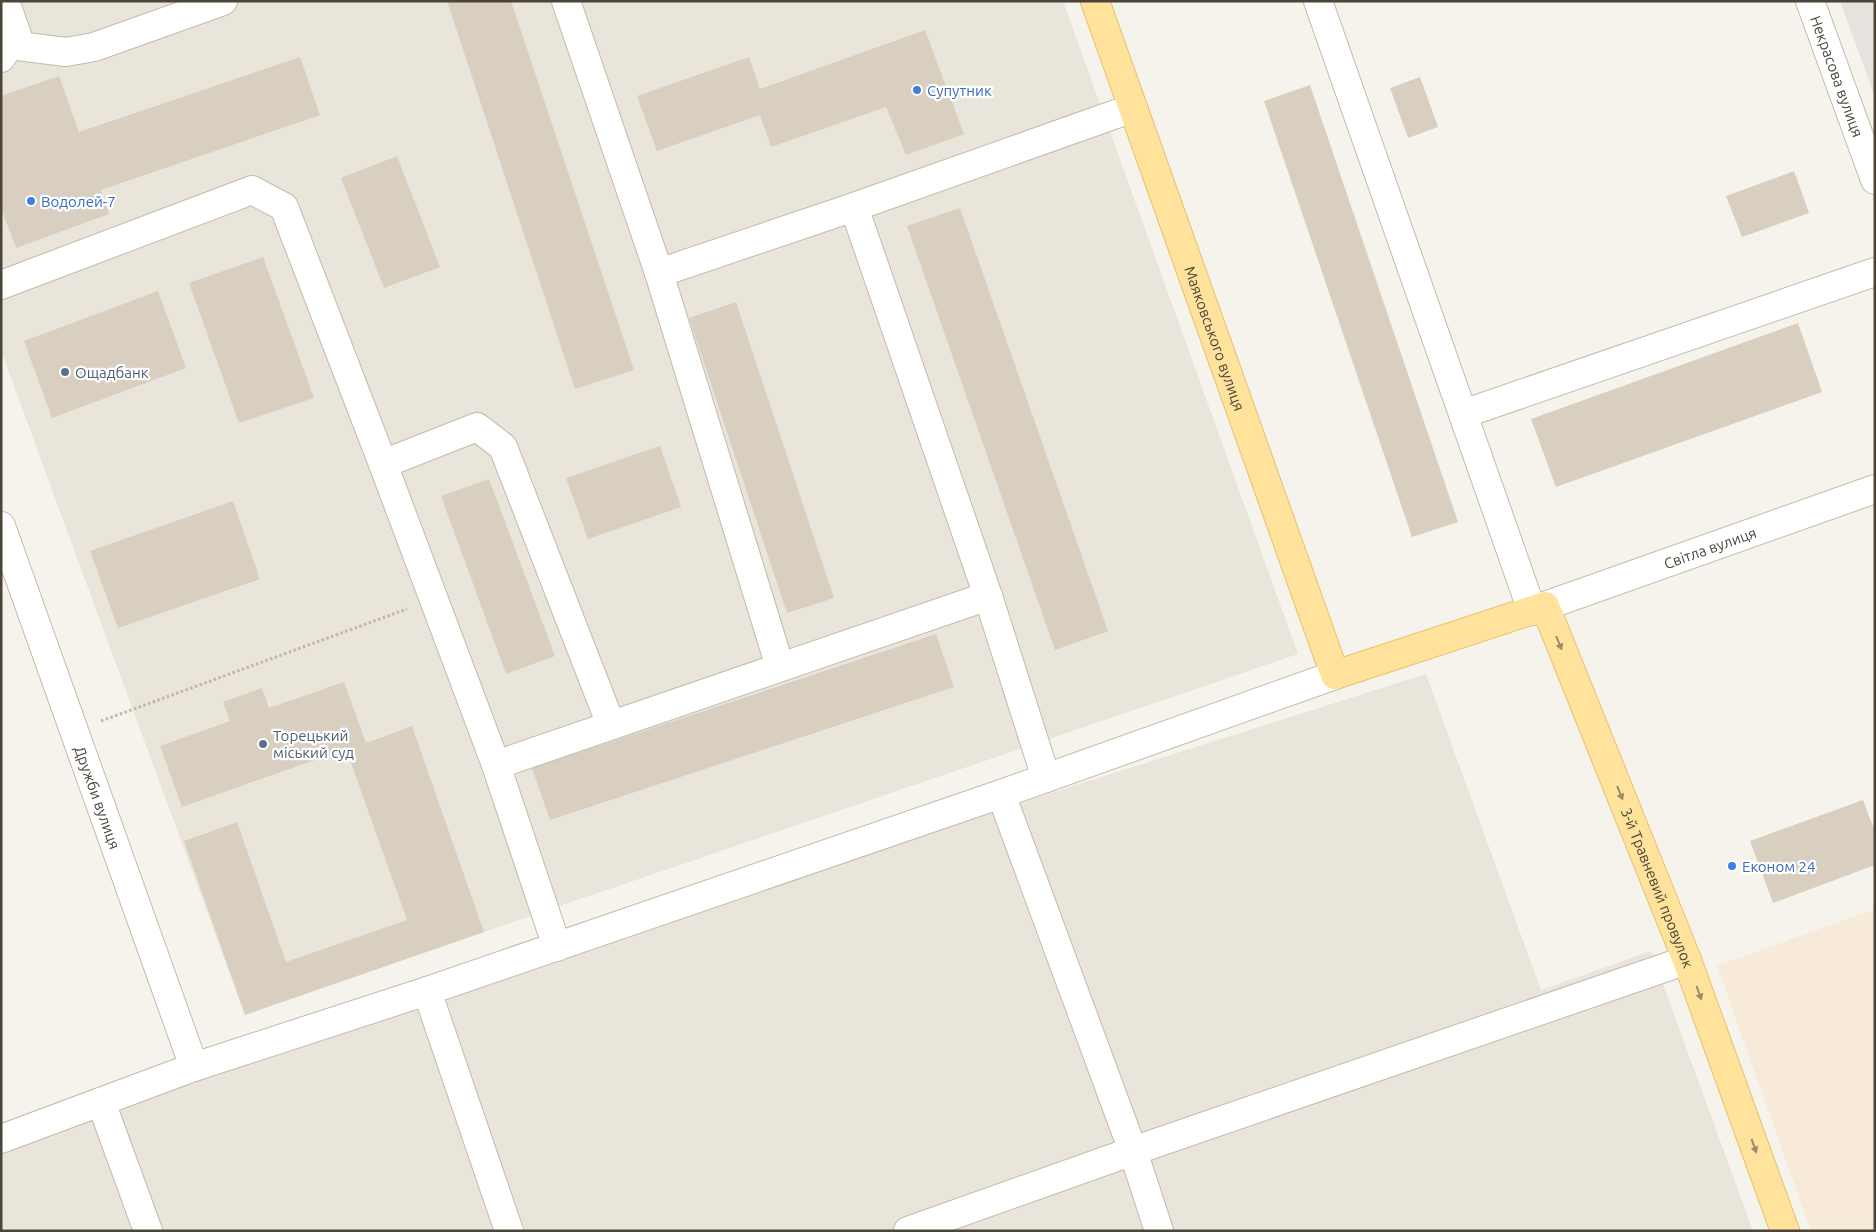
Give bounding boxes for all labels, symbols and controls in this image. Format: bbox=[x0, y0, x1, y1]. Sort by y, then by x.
street label: Некрасова вулиця bbox=[1807, 13, 1867, 139]
place label: Супутник bbox=[927, 82, 992, 99]
marker: Супутник bbox=[911, 84, 923, 96]
place label: Водолей-7 bbox=[41, 193, 116, 210]
marker: Водолей-7 bbox=[25, 195, 37, 207]
street label: Маяковського вулиця bbox=[1182, 264, 1249, 413]
place label: Ощадбанк bbox=[75, 364, 149, 381]
marker: Ощадбанк bbox=[59, 366, 71, 378]
street label: Світла вулиця bbox=[1661, 523, 1759, 572]
one-way arrow bbox=[1556, 635, 1563, 650]
place label: Торецький міський суд bbox=[273, 727, 354, 761]
marker: Торецький міський суд bbox=[257, 738, 269, 750]
street label: Дружби вулиця bbox=[72, 743, 124, 851]
one-way arrow bbox=[1616, 786, 1624, 801]
street label: 3-й Травневий провулок bbox=[1618, 805, 1698, 970]
place label: Економ 24 bbox=[1742, 858, 1815, 875]
marker: Економ 24 bbox=[1726, 860, 1738, 872]
one-way arrow bbox=[1695, 986, 1703, 1001]
one-way arrow bbox=[1750, 1139, 1758, 1154]

